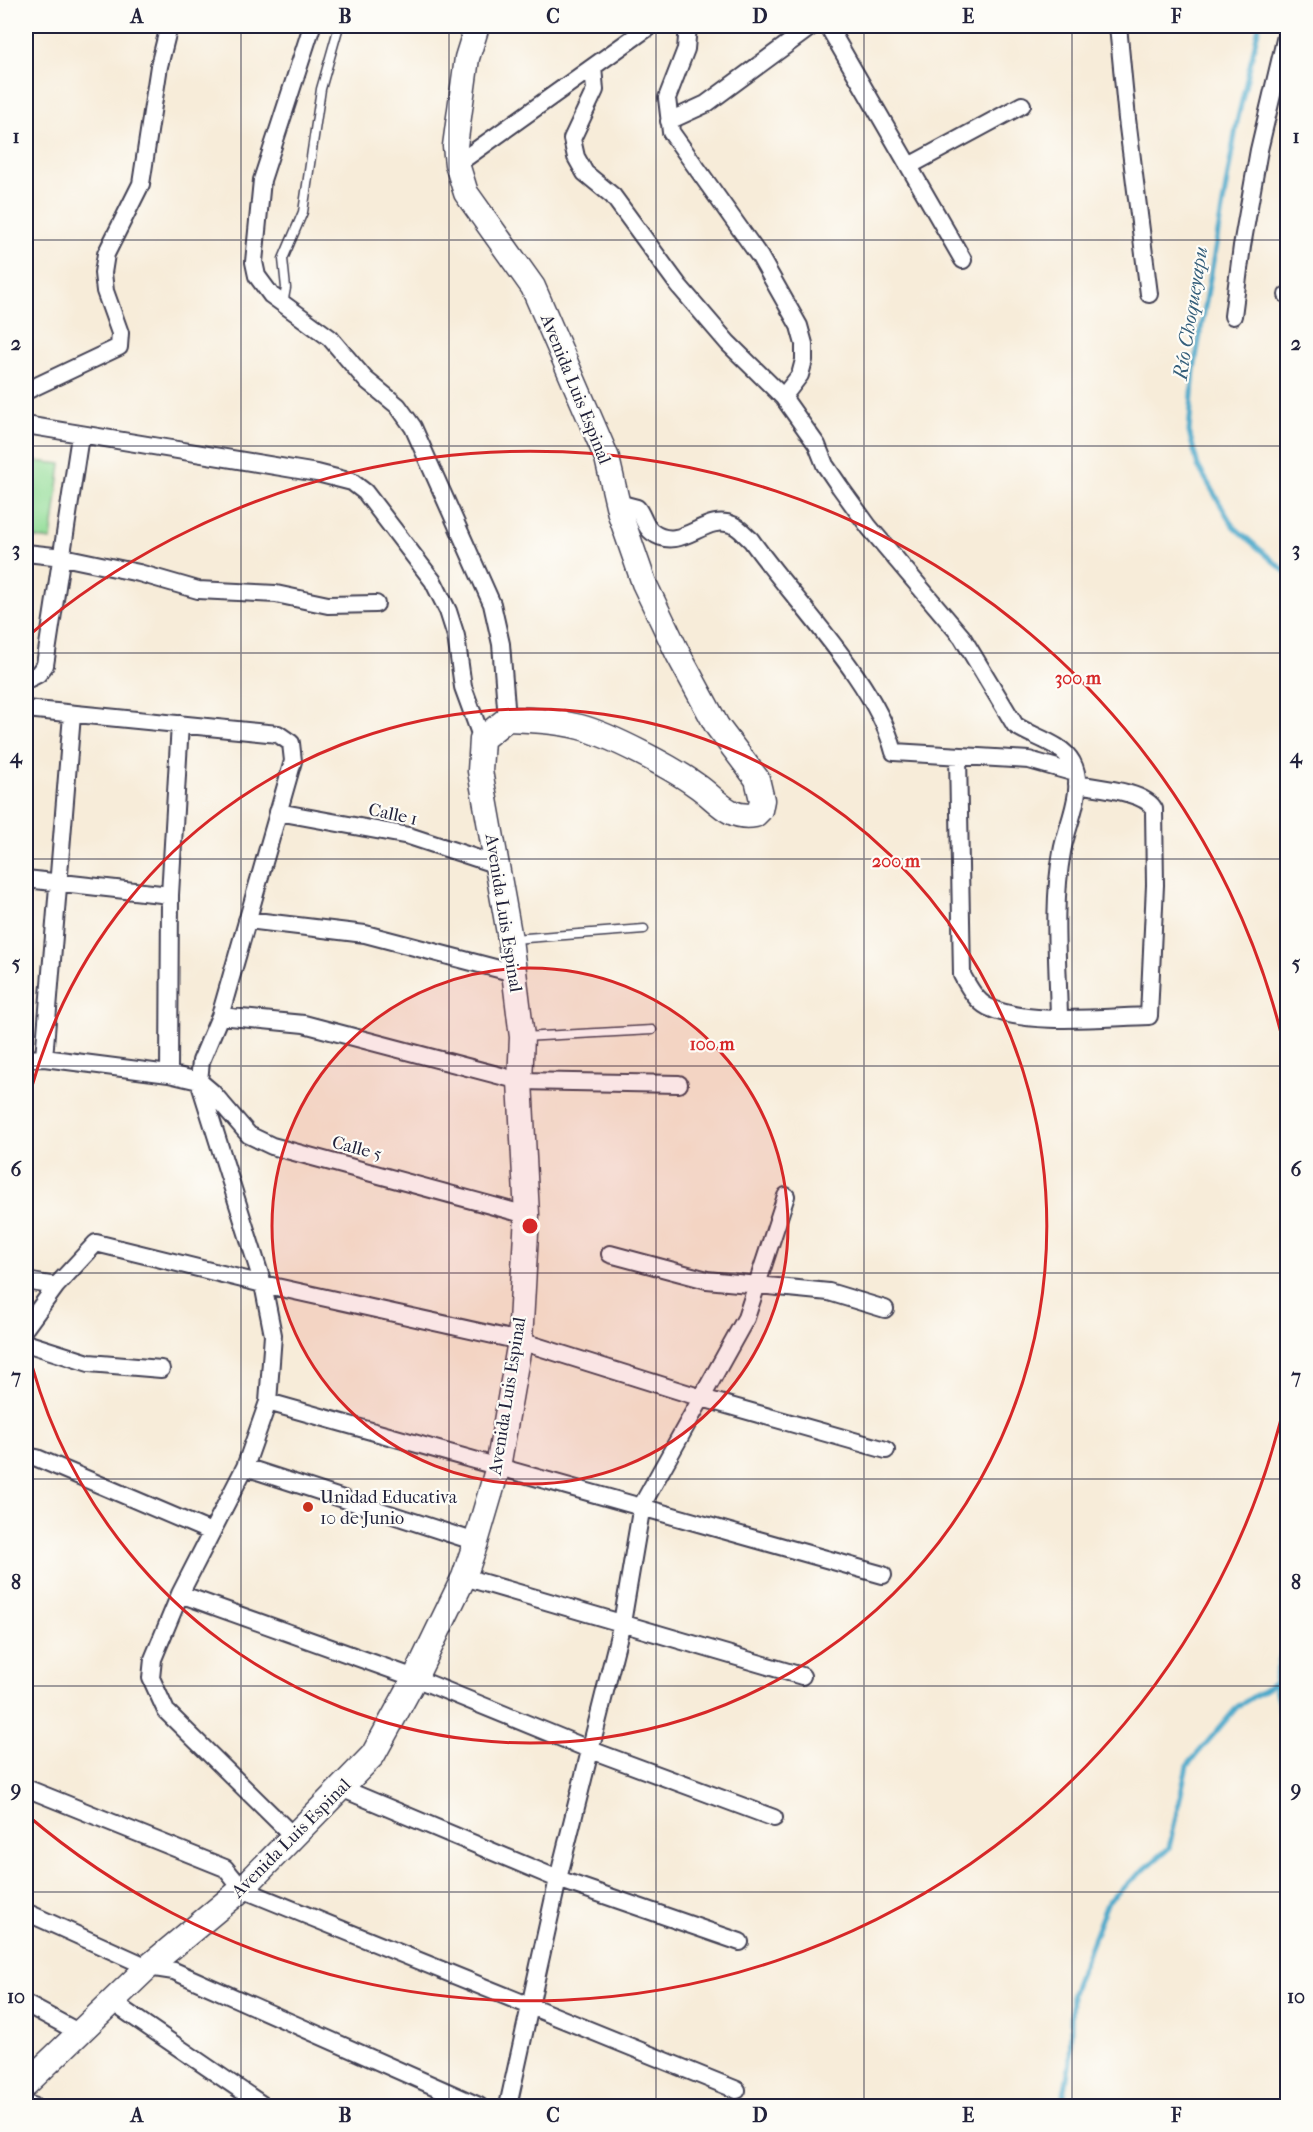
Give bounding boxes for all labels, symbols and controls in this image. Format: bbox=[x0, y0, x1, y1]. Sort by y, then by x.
text: A bbox=[129, 5, 145, 28]
text: B bbox=[338, 5, 352, 28]
text: C bbox=[546, 5, 560, 28]
text: D bbox=[752, 5, 768, 28]
text: E bbox=[962, 5, 974, 28]
text: F bbox=[1170, 5, 1182, 28]
text: 1 bbox=[12, 125, 20, 148]
text: 1 bbox=[1292, 125, 1300, 148]
water label: Río Choqueyapu bbox=[1168, 245, 1212, 383]
street label: Avenida Luis Espinal bbox=[536, 310, 615, 467]
text: 2 bbox=[11, 332, 21, 355]
text: 2 bbox=[1291, 332, 1301, 355]
text: 3 bbox=[12, 538, 20, 561]
text: 3 bbox=[1292, 538, 1300, 561]
text: 300 m bbox=[1055, 668, 1102, 689]
text: 4 bbox=[9, 745, 23, 769]
text: 4 bbox=[1289, 745, 1303, 769]
street label: Calle 1 bbox=[367, 799, 419, 830]
street label: Avenida Luis Espinal bbox=[480, 832, 526, 994]
text: 200 m bbox=[872, 851, 921, 872]
text: 5 bbox=[12, 952, 21, 975]
text: 5 bbox=[1292, 952, 1301, 975]
text: 100 m bbox=[689, 1034, 736, 1055]
street label: Calle 5 bbox=[330, 1132, 384, 1165]
text: 6 bbox=[11, 1158, 23, 1181]
text: 6 bbox=[1291, 1158, 1303, 1181]
centre of rings bbox=[520, 1216, 540, 1236]
street label: Avenida Luis Espinal bbox=[484, 1316, 530, 1478]
text: 7 bbox=[10, 1365, 21, 1388]
text: 7 bbox=[1290, 1365, 1301, 1388]
place label: Unidad Educativa 10 de Junio bbox=[320, 1487, 458, 1529]
marker: Unidad Educativa 10 de Junio bbox=[301, 1500, 315, 1514]
text: 8 bbox=[11, 1571, 21, 1594]
text: 8 bbox=[1291, 1571, 1301, 1594]
street label: Avenida Luis Espinal bbox=[227, 1774, 355, 1903]
text: 9 bbox=[10, 1778, 21, 1801]
text: 9 bbox=[1290, 1778, 1301, 1801]
text: 10 bbox=[7, 1985, 25, 2008]
text: 10 bbox=[1287, 1985, 1305, 2008]
text: A bbox=[129, 2104, 145, 2127]
text: B bbox=[338, 2104, 352, 2127]
text: C bbox=[546, 2104, 560, 2127]
text: D bbox=[752, 2104, 768, 2127]
text: E bbox=[962, 2104, 974, 2127]
text: F bbox=[1170, 2104, 1182, 2127]

